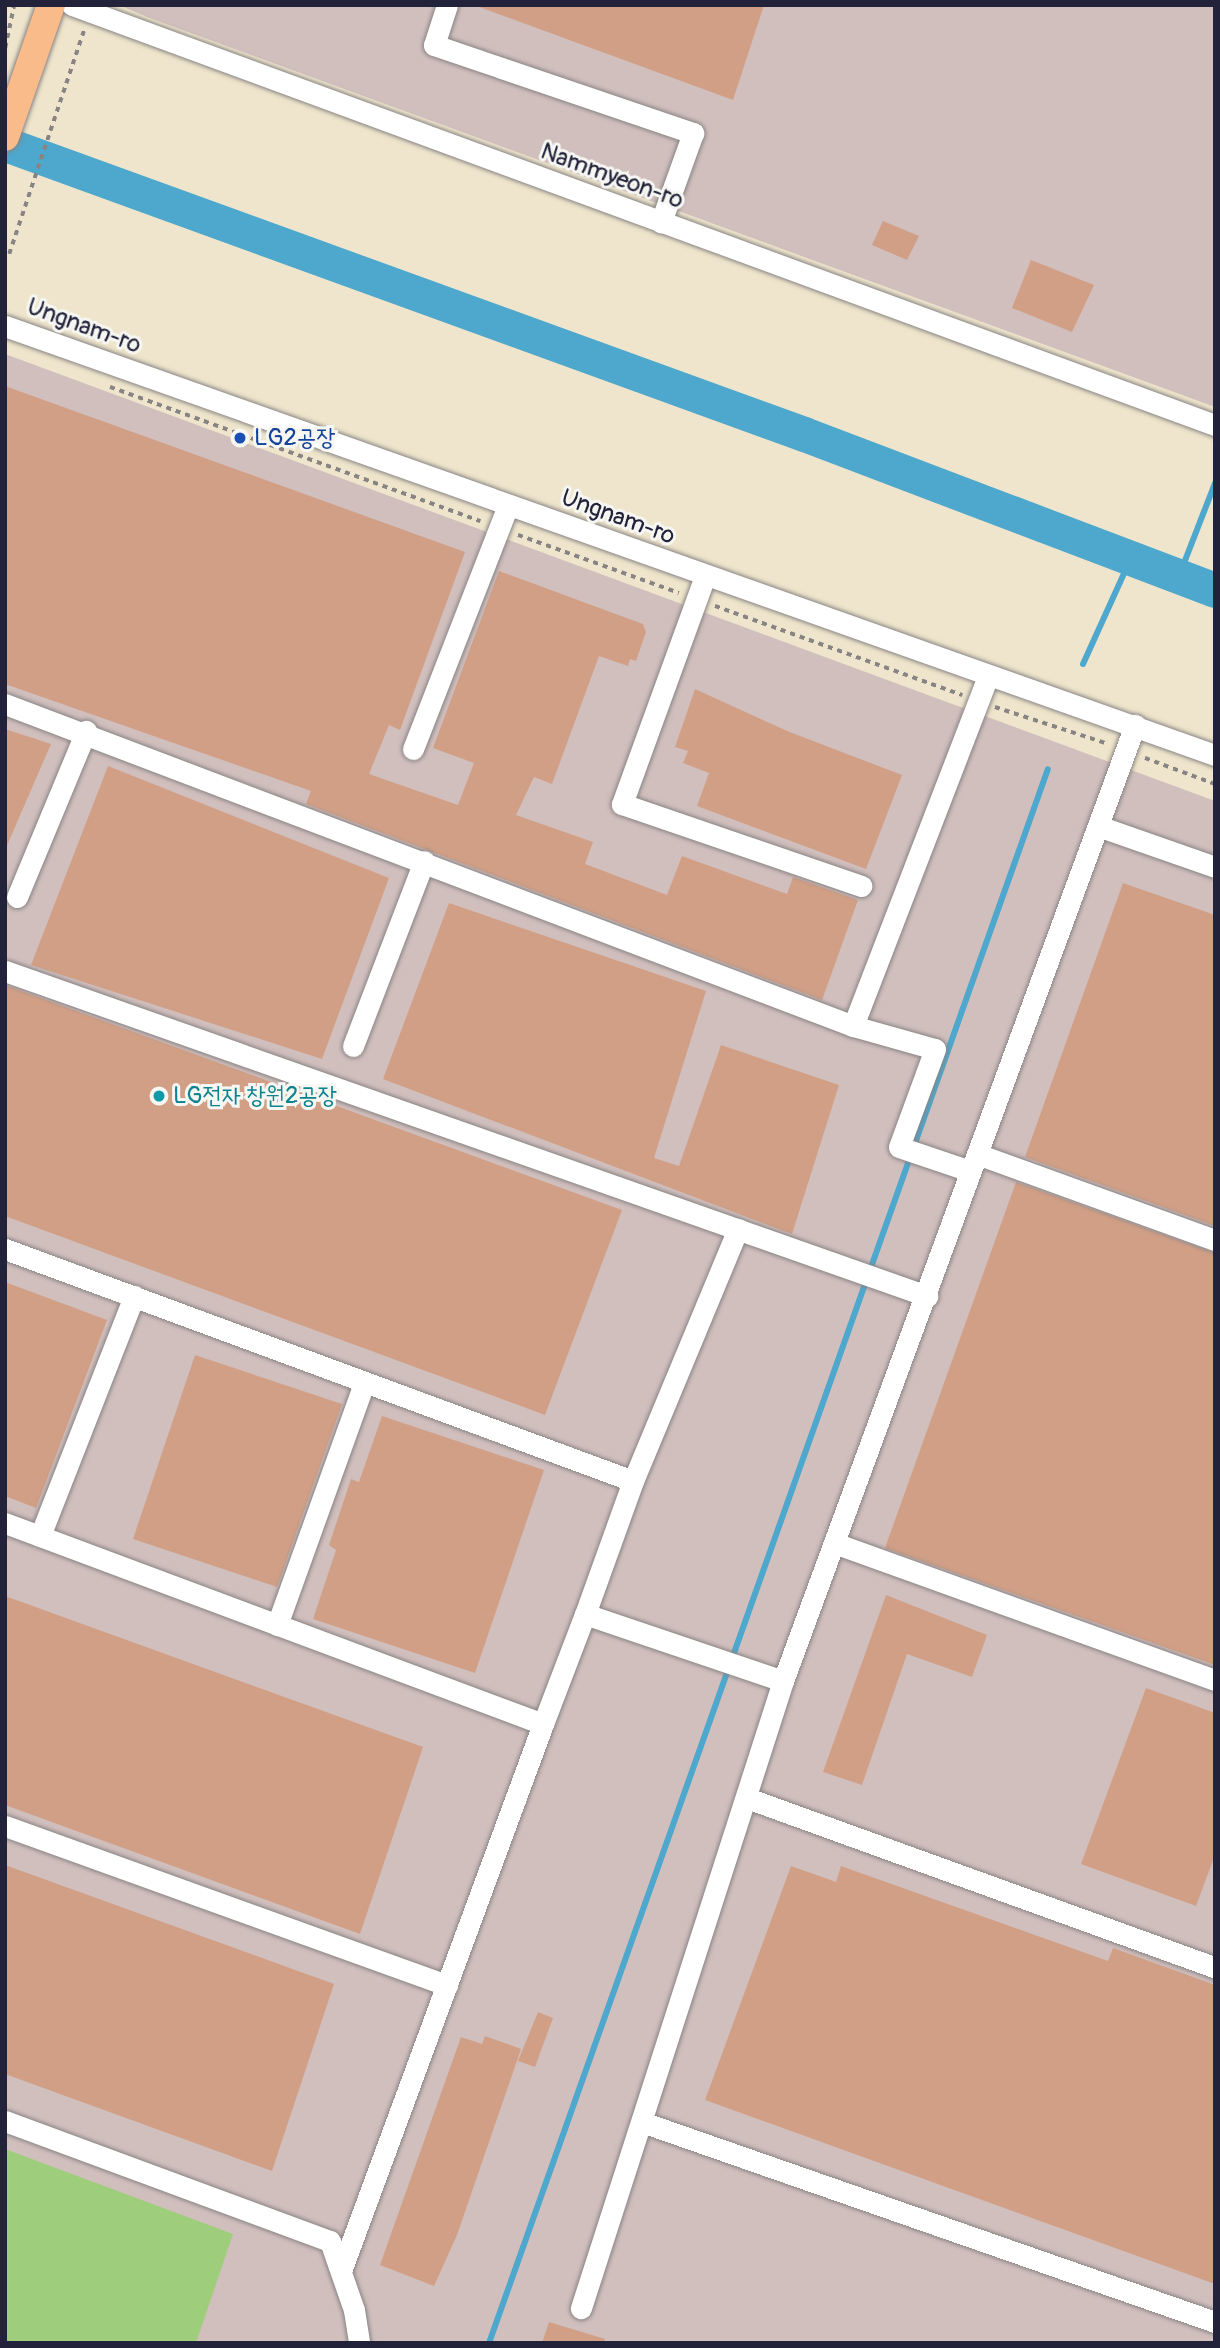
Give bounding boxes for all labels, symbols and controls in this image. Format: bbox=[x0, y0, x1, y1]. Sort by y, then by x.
street label: Nammyeon-ro bbox=[537, 137, 687, 215]
street label: Ungnam-ro bbox=[23, 292, 145, 360]
place label: LG2공장 bbox=[254, 424, 335, 452]
marker: LG2공장 bbox=[232, 430, 248, 446]
street label: Ungnam-ro bbox=[557, 483, 679, 551]
place label: LG전자 창원2공장 bbox=[173, 1082, 337, 1110]
marker: LG전자 창원2공장 bbox=[151, 1088, 167, 1104]

